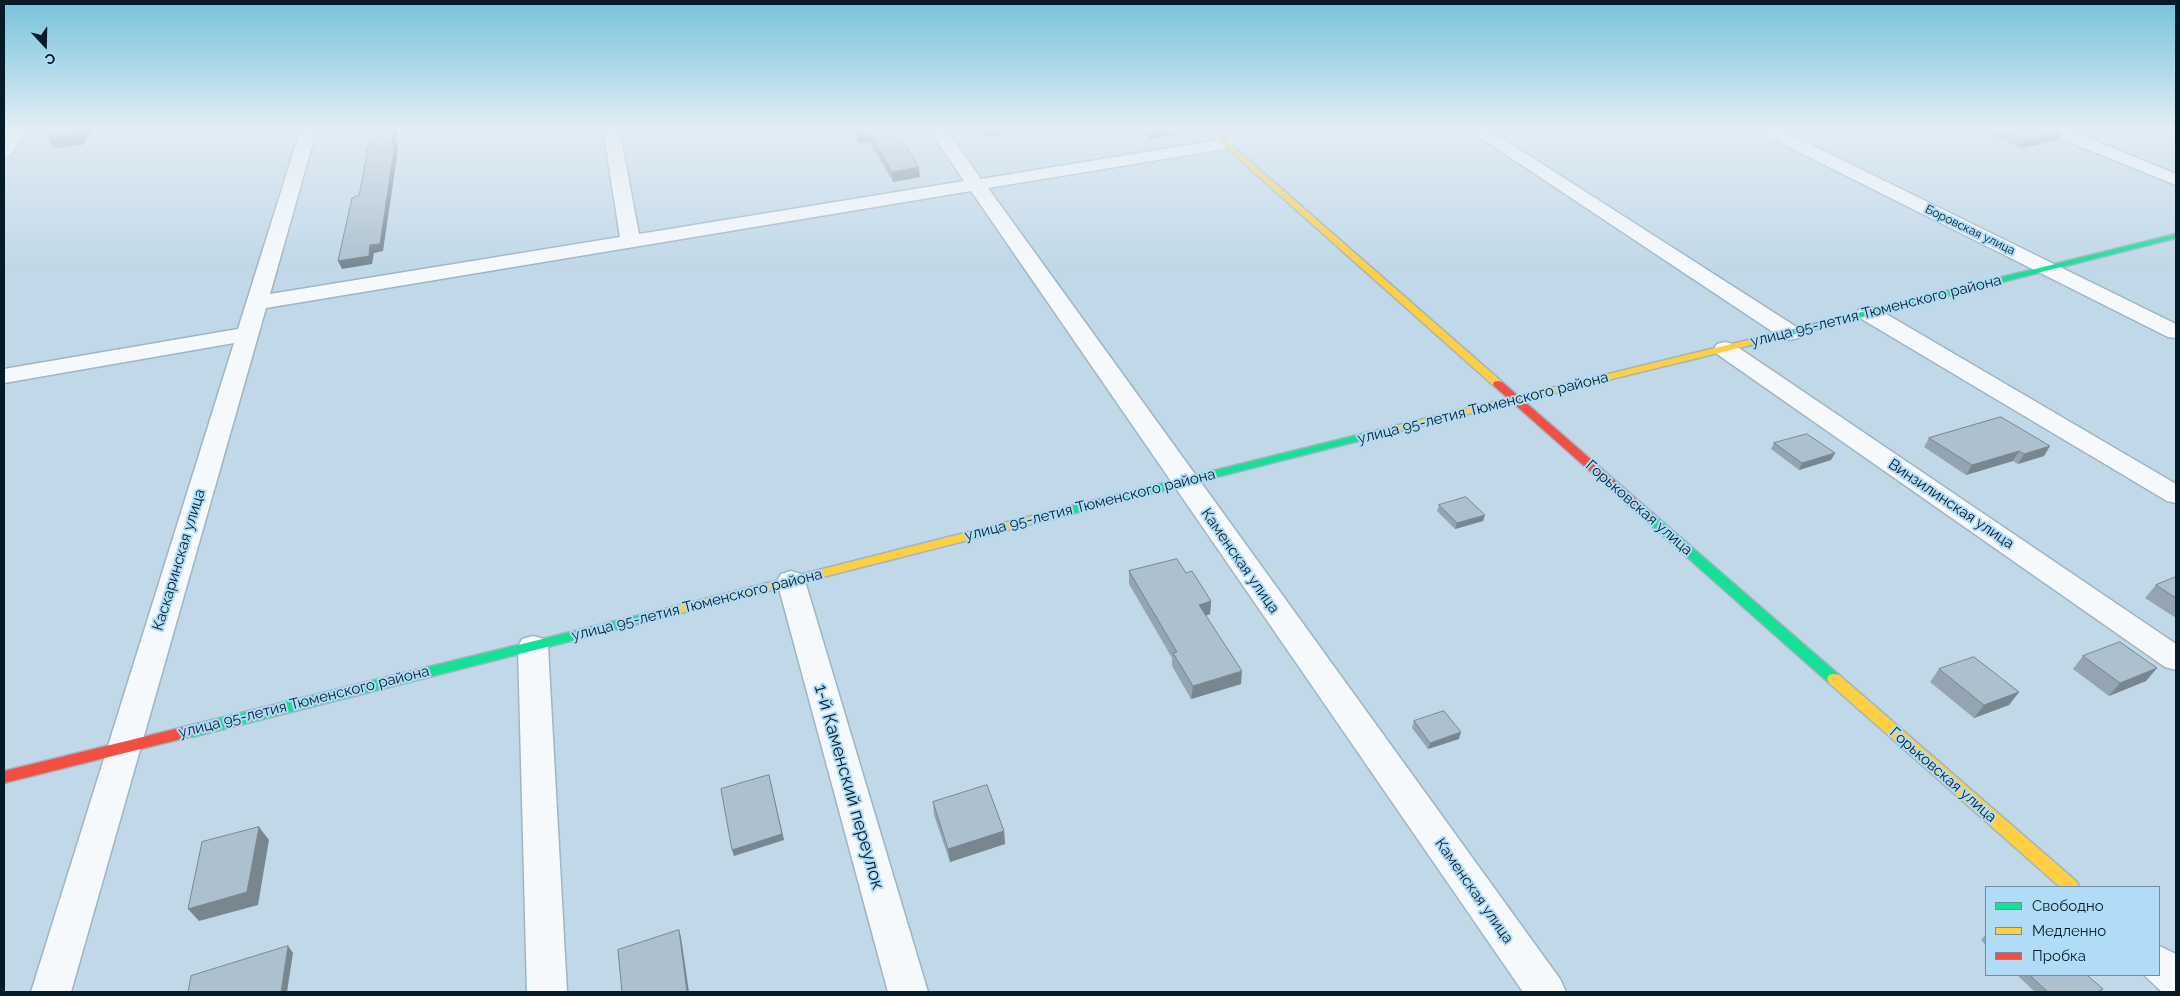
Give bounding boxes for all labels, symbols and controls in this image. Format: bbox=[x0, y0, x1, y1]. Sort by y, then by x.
north arrow bbox=[20, 20, 70, 70]
text: С bbox=[43, 50, 58, 68]
street label: Боровская улица bbox=[1923, 202, 2017, 258]
street label: улица 95-летия Тюменского района bbox=[1749, 271, 2003, 351]
street label: улица 95-летия Тюменского района bbox=[1356, 368, 1610, 448]
street label: Винзилинская улица bbox=[1885, 455, 2017, 553]
street label: Горьковская улица bbox=[1582, 457, 1696, 559]
street label: улица 95-летия Тюменского района bbox=[963, 465, 1217, 545]
street label: Каскаринская улица bbox=[149, 487, 209, 633]
street label: Каменская улица bbox=[1197, 505, 1283, 617]
street label: улица 95-летия Тюменского района bbox=[570, 565, 824, 645]
street label: улица 95-летия Тюменского района bbox=[177, 662, 431, 742]
street label: 1-й Каменский переулок bbox=[809, 682, 889, 892]
street label: Горьковская улица bbox=[1886, 724, 2000, 826]
street label: Каменская улица bbox=[1431, 835, 1517, 947]
legend bbox=[1985, 886, 2160, 976]
text: Свободно bbox=[2032, 897, 2104, 915]
text: Медленно bbox=[2032, 922, 2106, 940]
text: Пробка bbox=[2032, 947, 2086, 965]

